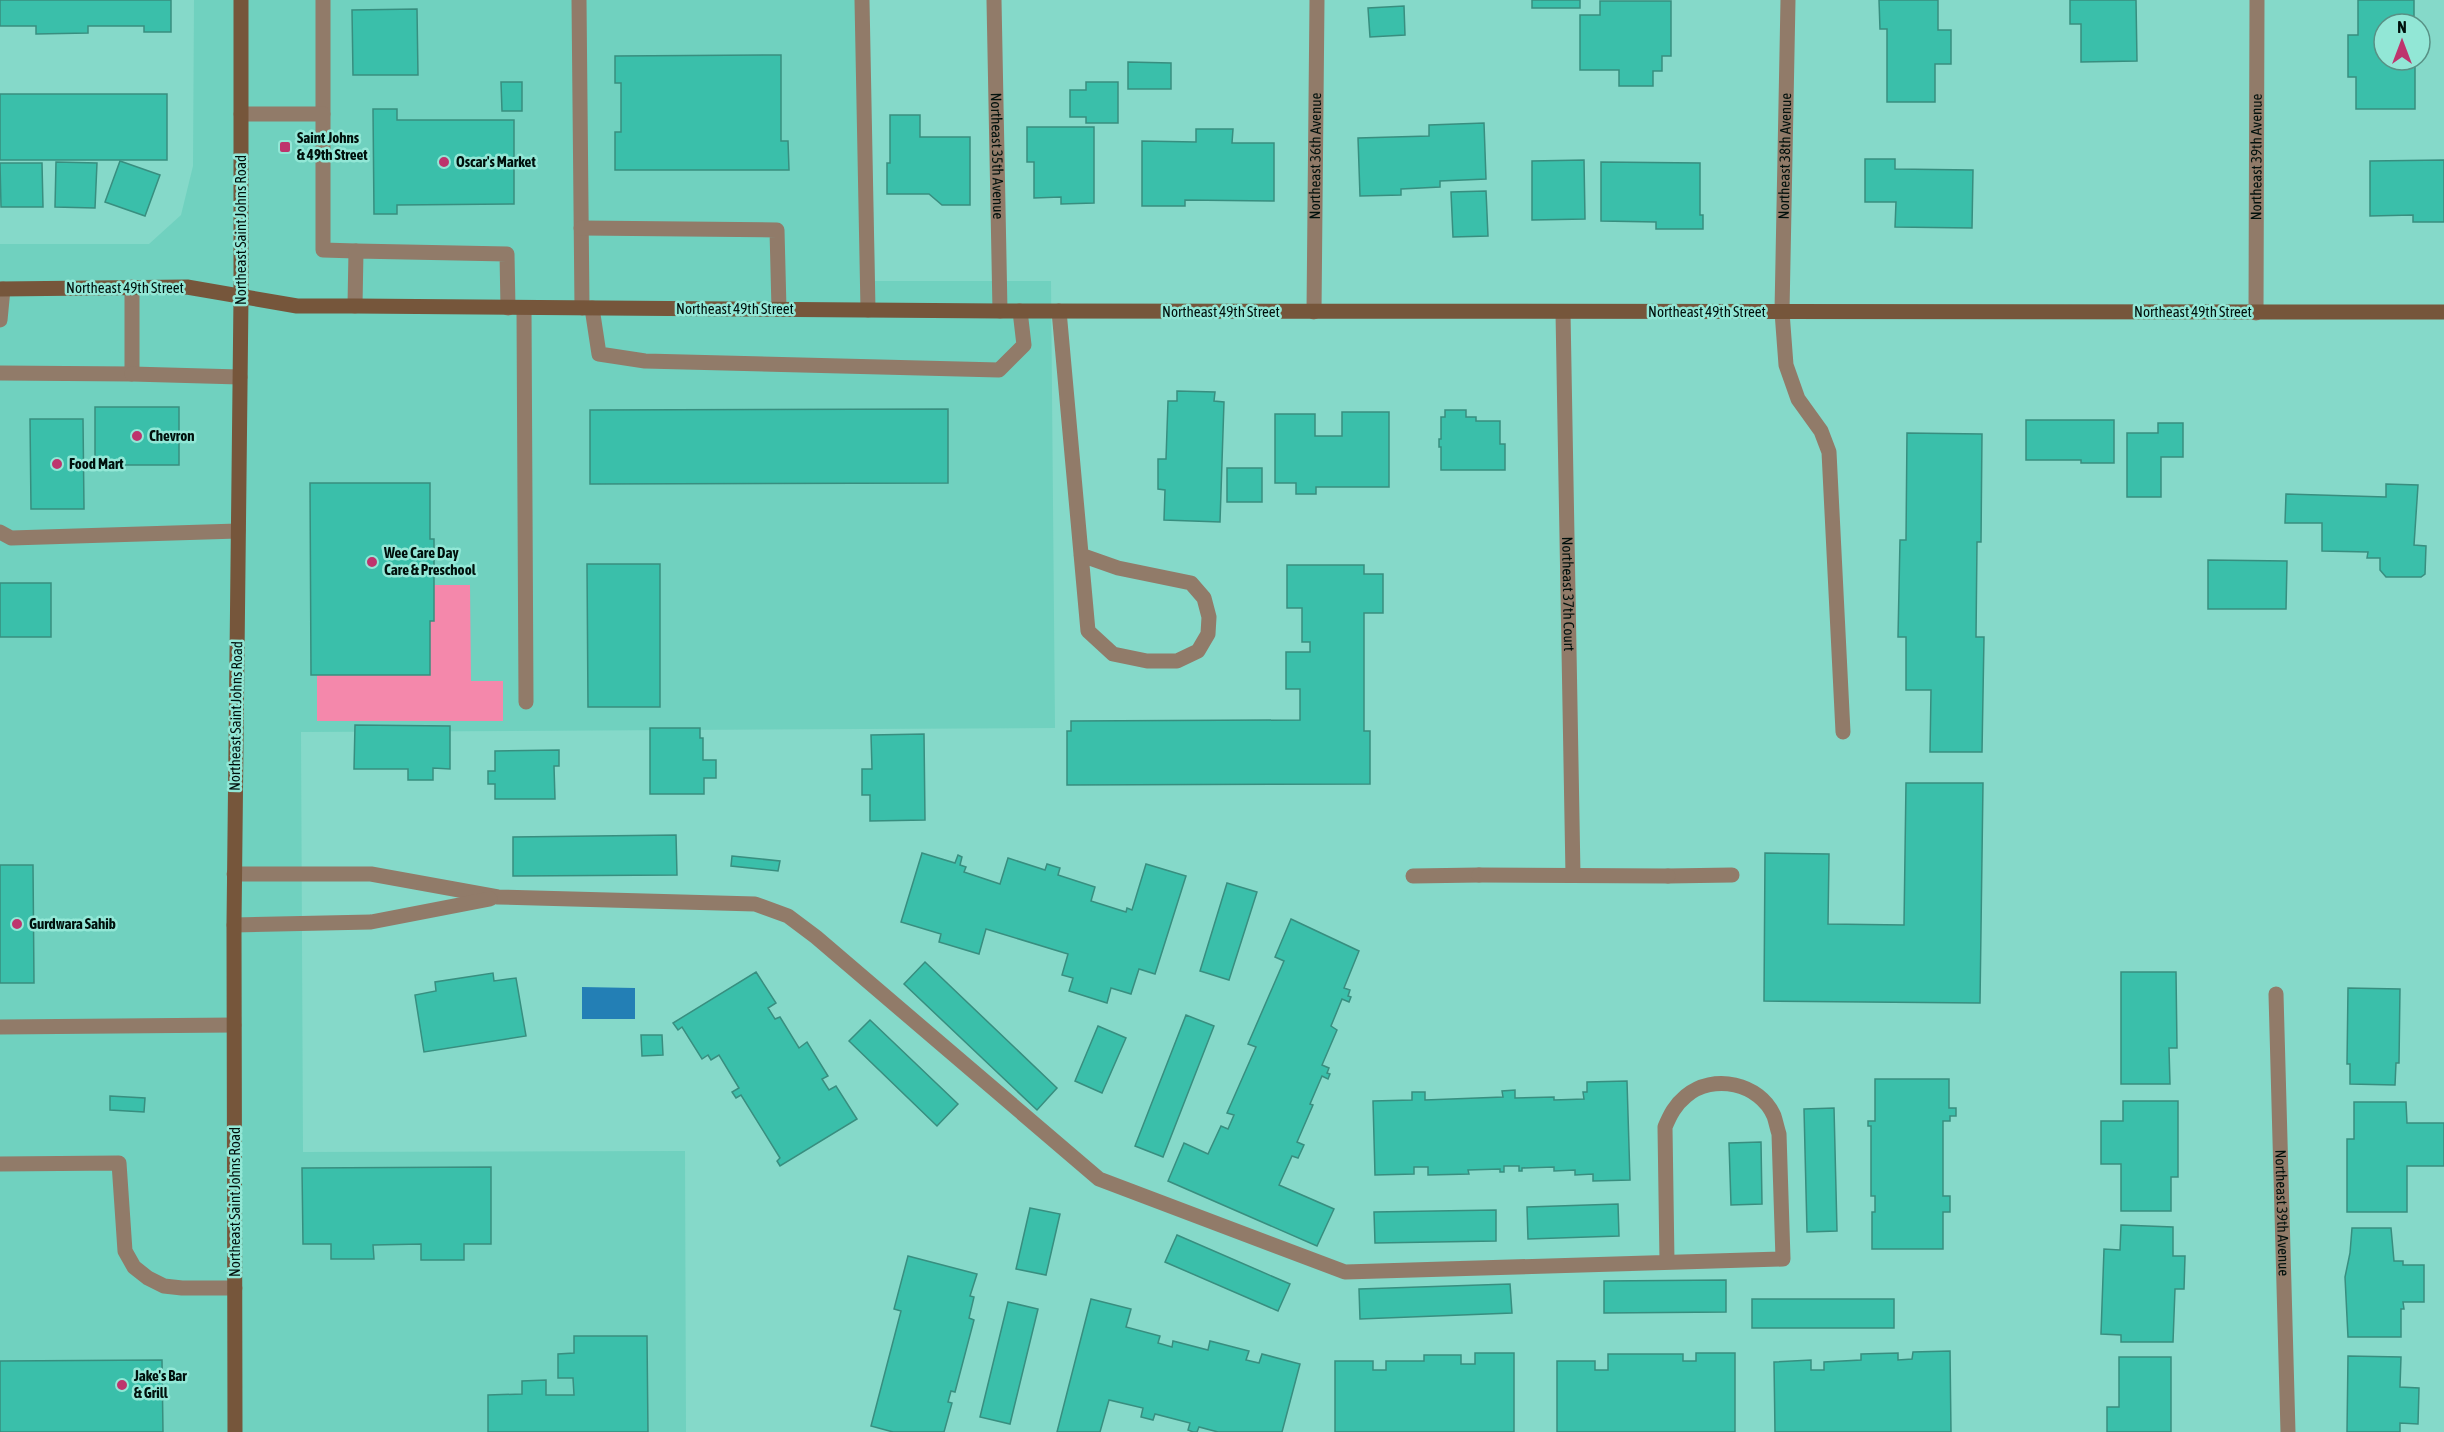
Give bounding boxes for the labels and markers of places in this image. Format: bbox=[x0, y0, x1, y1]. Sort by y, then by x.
place label: Saint Johns & 49th Street bbox=[297, 129, 368, 163]
marker: Saint Johns & 49th Street bbox=[278, 140, 292, 154]
place label: Oscar's Market bbox=[456, 153, 536, 170]
marker: Oscar's Market bbox=[437, 155, 451, 169]
place label: Chevron bbox=[149, 427, 195, 444]
marker: Chevron bbox=[130, 429, 144, 443]
place label: Food Mart bbox=[69, 455, 124, 472]
marker: Food Mart bbox=[50, 457, 64, 471]
place label: Wee Care Day Care & Preschool bbox=[383, 544, 477, 578]
marker: Wee Care Day Care & Preschool bbox=[365, 555, 379, 569]
place label: Gurdwara Sahib bbox=[29, 915, 116, 932]
marker: Gurdwara Sahib bbox=[10, 917, 24, 931]
place label: Jake's Bar & Grill bbox=[133, 1367, 187, 1401]
marker: Jake's Bar & Grill bbox=[115, 1378, 129, 1392]

